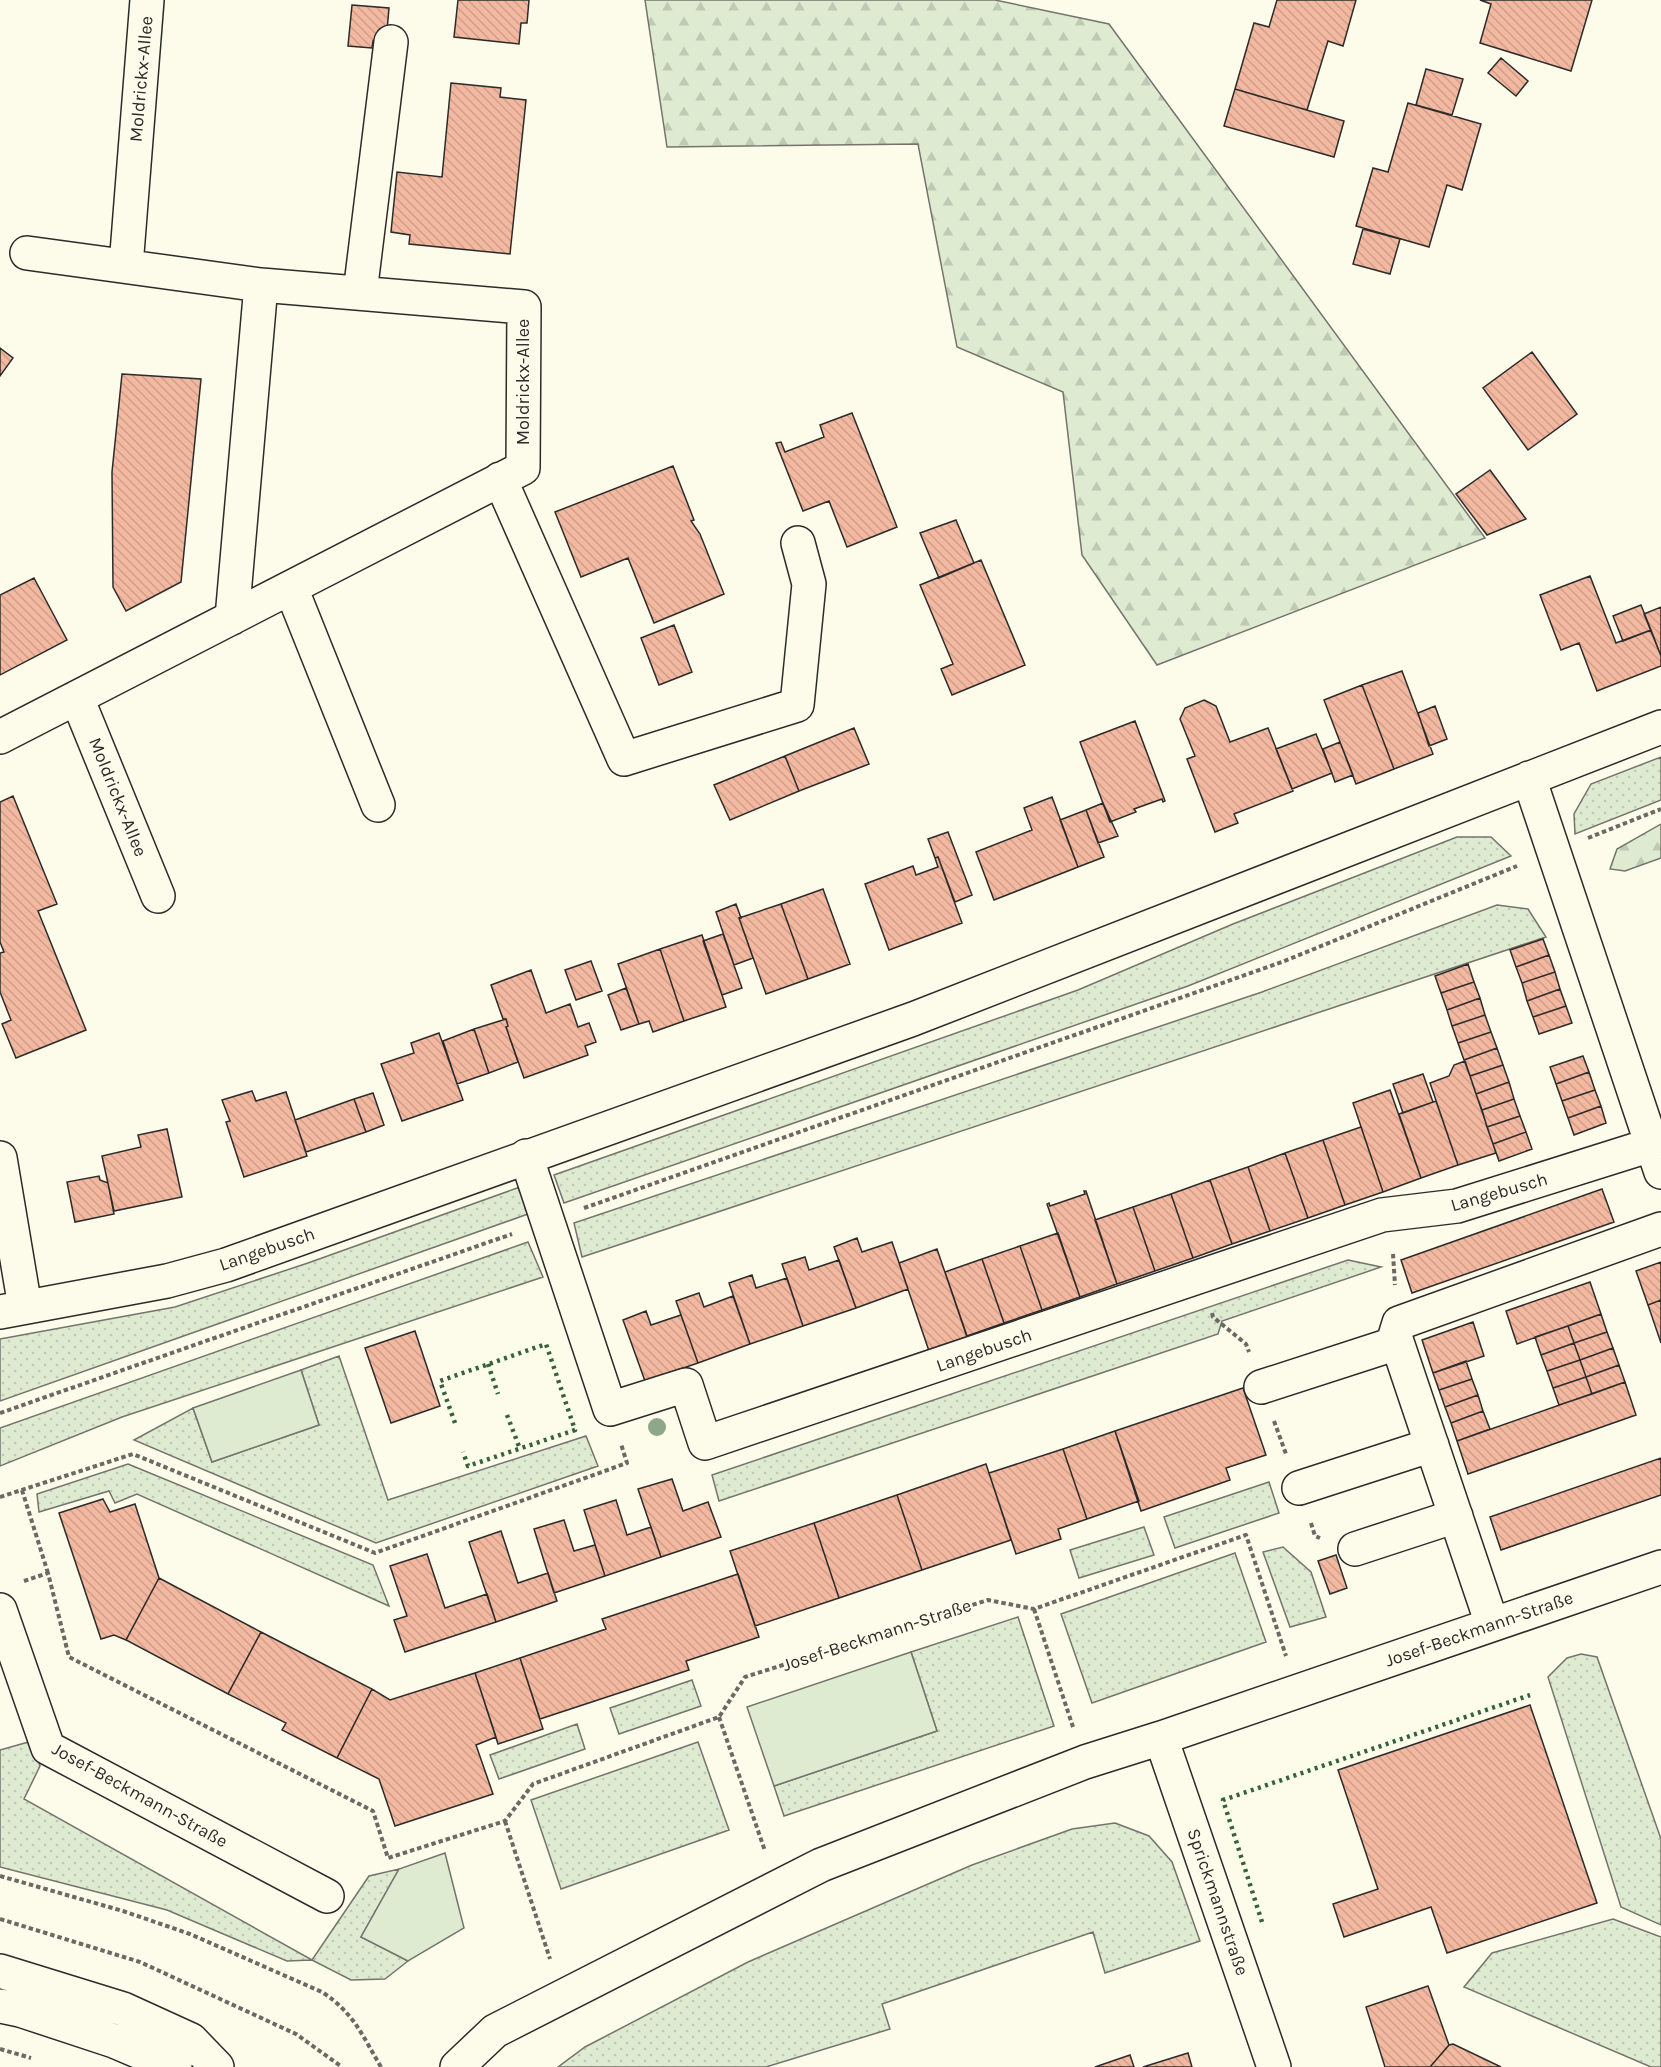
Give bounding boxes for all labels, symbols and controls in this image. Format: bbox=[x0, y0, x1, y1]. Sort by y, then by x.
street label: Moldrickx-Allee bbox=[125, 15, 157, 143]
street label: Moldrickx-Allee bbox=[512, 319, 534, 445]
street label: Moldrickx-Allee bbox=[84, 734, 152, 860]
street label: Langebusch bbox=[1448, 1168, 1550, 1216]
street label: Langebusch bbox=[216, 1222, 318, 1276]
street label: Langebusch bbox=[933, 1323, 1035, 1377]
street label: Josef-Beckmann-Straße bbox=[1382, 1587, 1576, 1671]
street label: Josef-Beckmann-Straße bbox=[780, 1594, 974, 1676]
street label: Josef-Beckmann-Straße bbox=[48, 1738, 232, 1852]
street label: Sprickmannstraße bbox=[1183, 1826, 1253, 1978]

